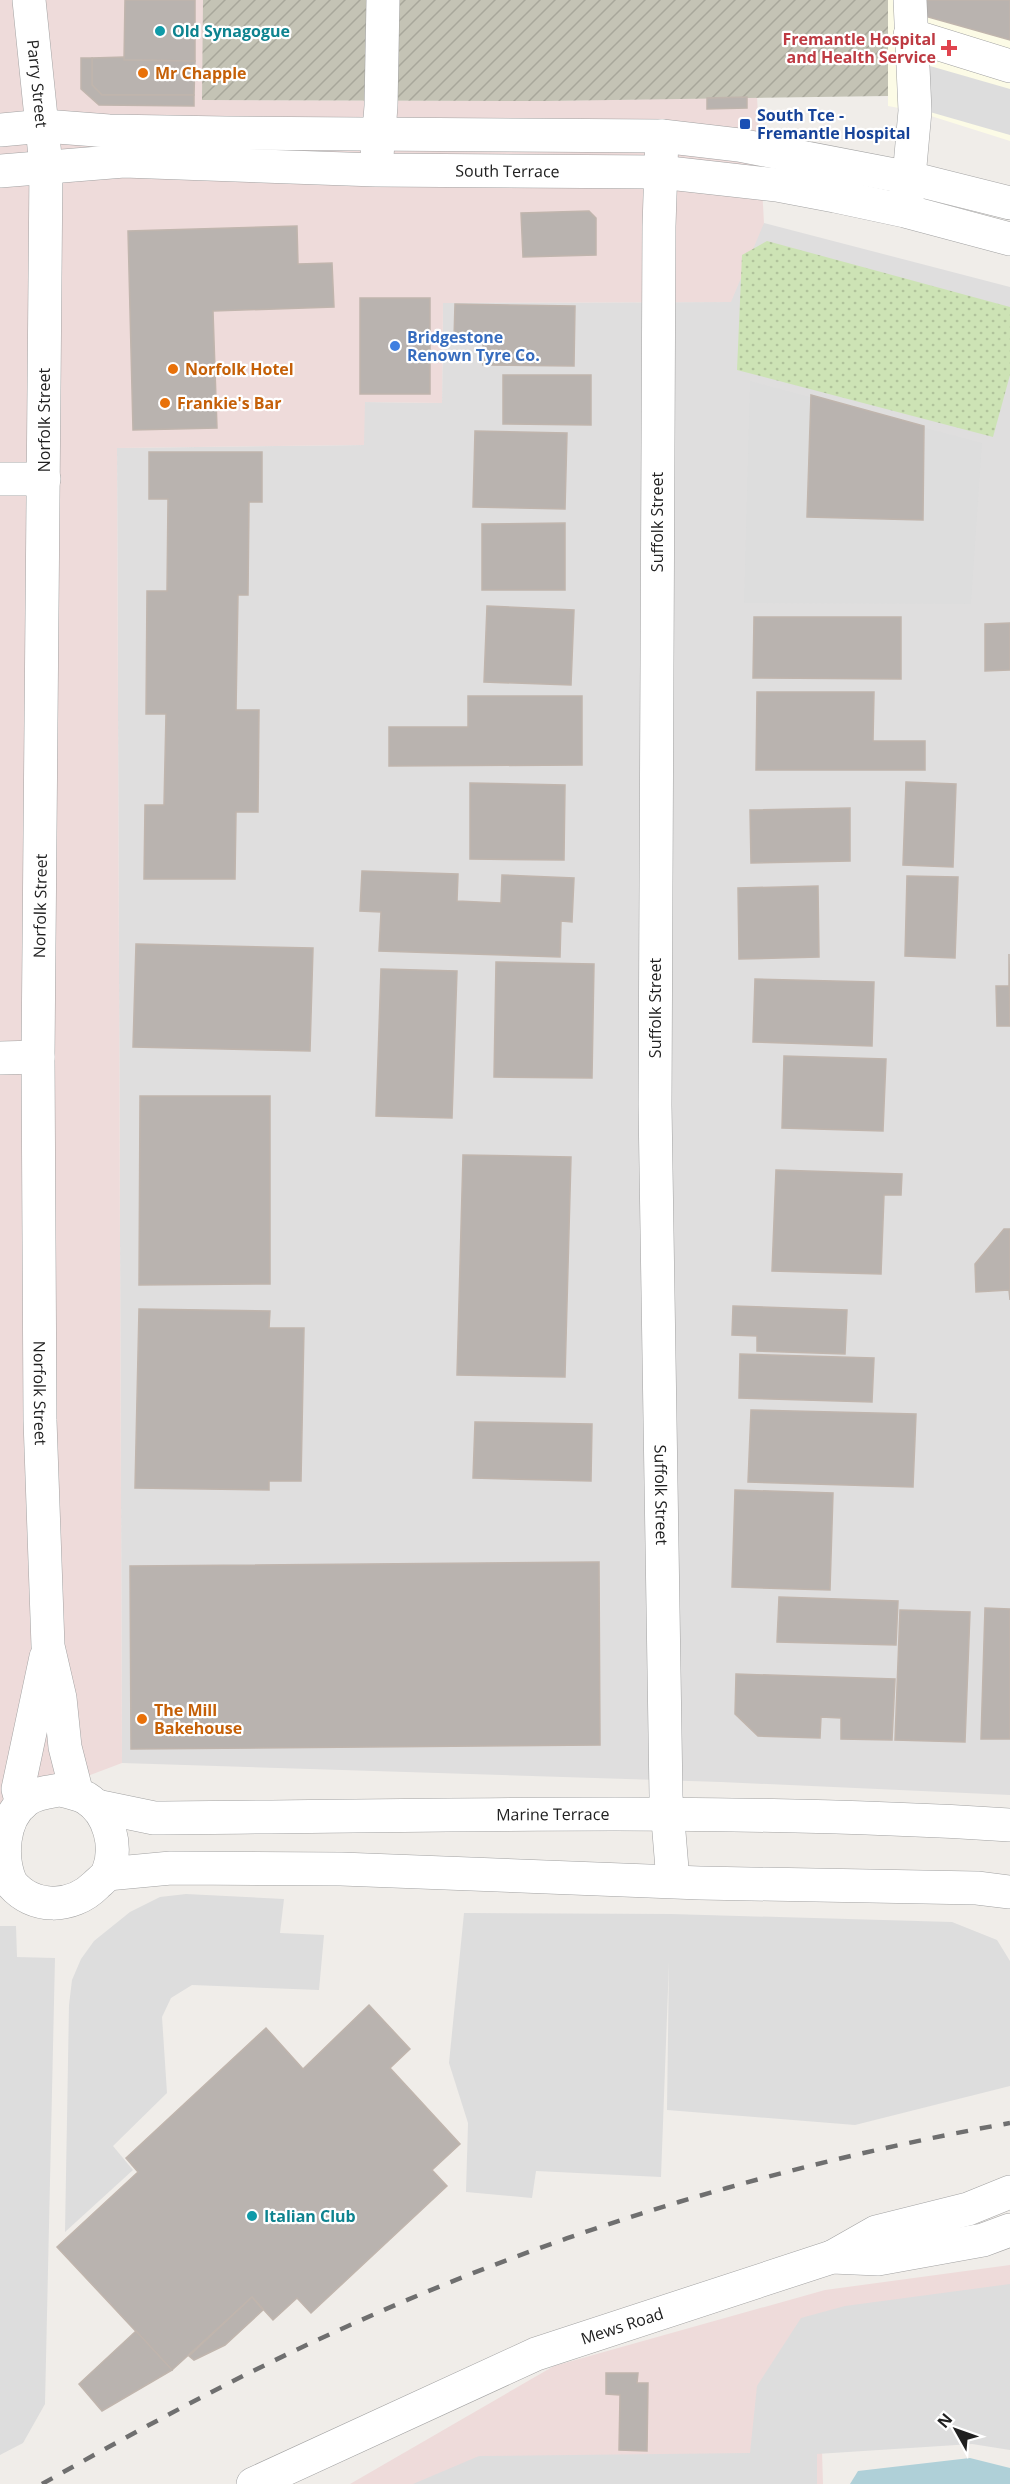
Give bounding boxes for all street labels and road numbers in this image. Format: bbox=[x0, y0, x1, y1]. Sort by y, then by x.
street label: Parry Street bbox=[22, 38, 53, 129]
street label: South Terrace bbox=[455, 160, 560, 182]
street label: Norfolk Street bbox=[33, 367, 55, 472]
street label: Suffolk Street bbox=[646, 472, 668, 572]
street label: Norfolk Street bbox=[28, 853, 52, 958]
street label: Suffolk Street bbox=[644, 958, 666, 1058]
street label: Norfolk Street bbox=[29, 1341, 52, 1446]
street label: Suffolk Street bbox=[649, 1445, 673, 1546]
street label: Marine Terrace bbox=[496, 1803, 609, 1825]
street label: Mews Road bbox=[578, 2302, 666, 2350]

